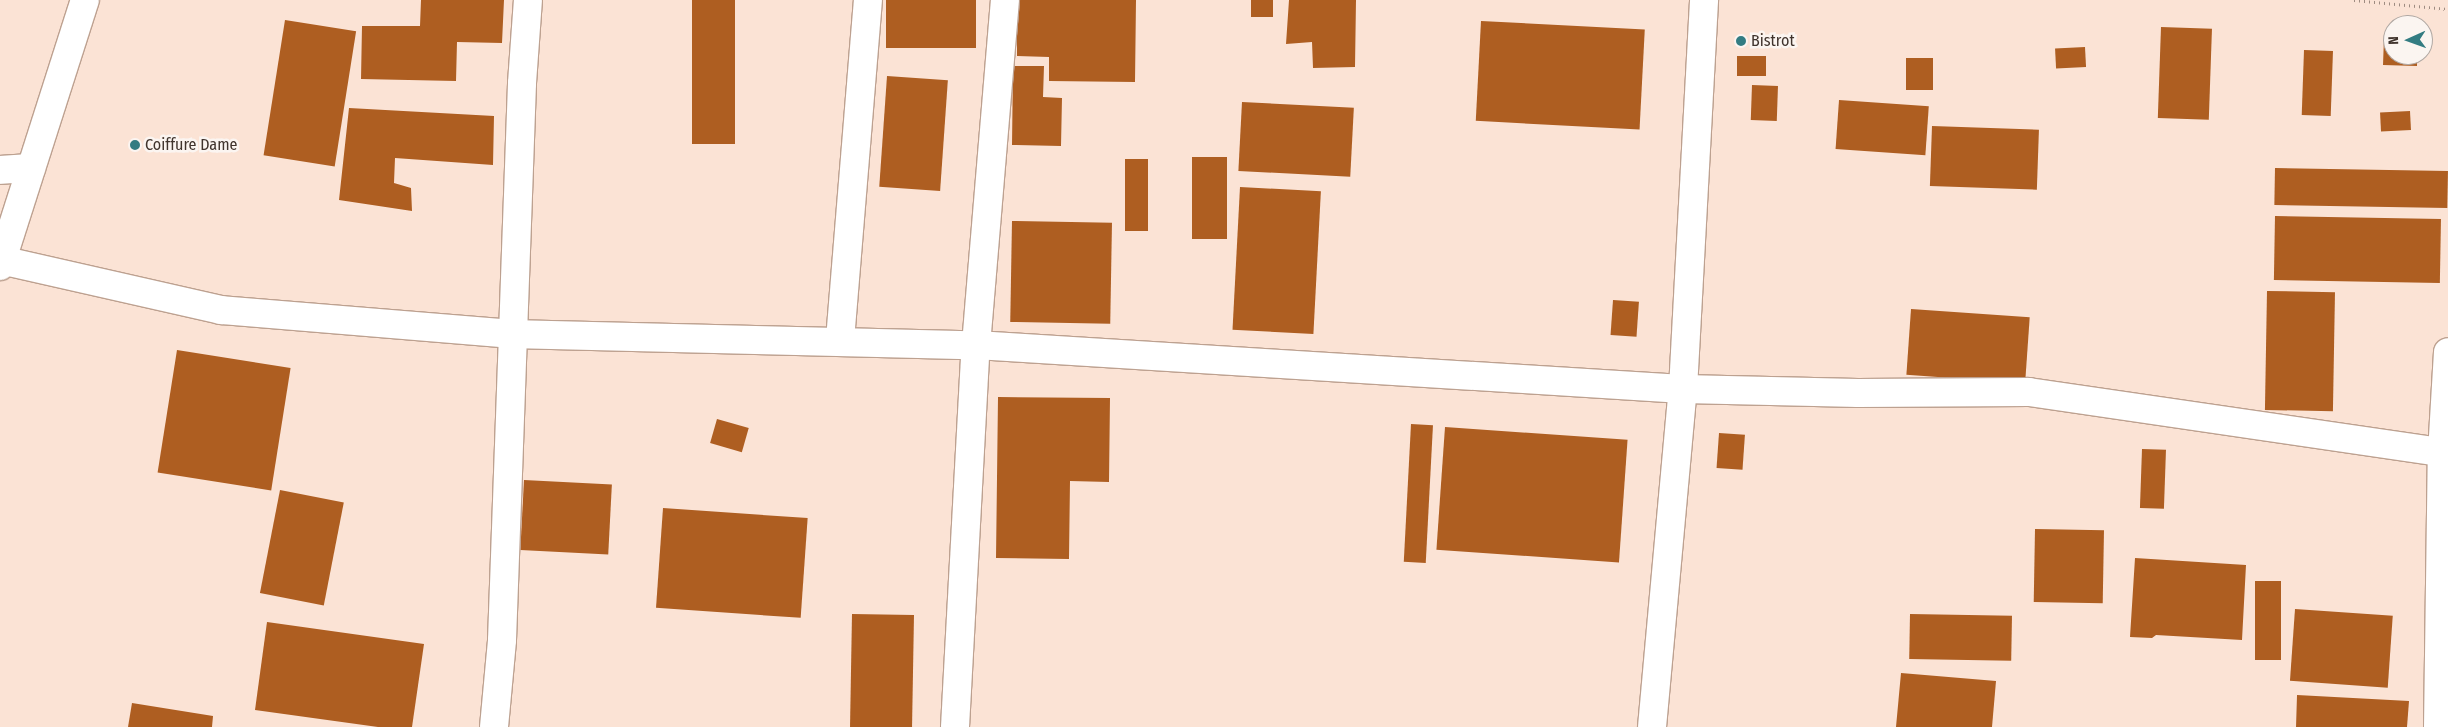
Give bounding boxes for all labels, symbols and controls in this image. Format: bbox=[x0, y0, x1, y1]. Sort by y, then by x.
north arrow bbox=[2383, 15, 2433, 65]
place label: Bistrot bbox=[1751, 31, 1795, 51]
marker: Bistrot bbox=[1735, 35, 1747, 47]
text: N bbox=[2385, 36, 2402, 45]
place label: Coiffure Dame bbox=[145, 135, 237, 155]
marker: Coiffure Dame bbox=[129, 139, 141, 151]

